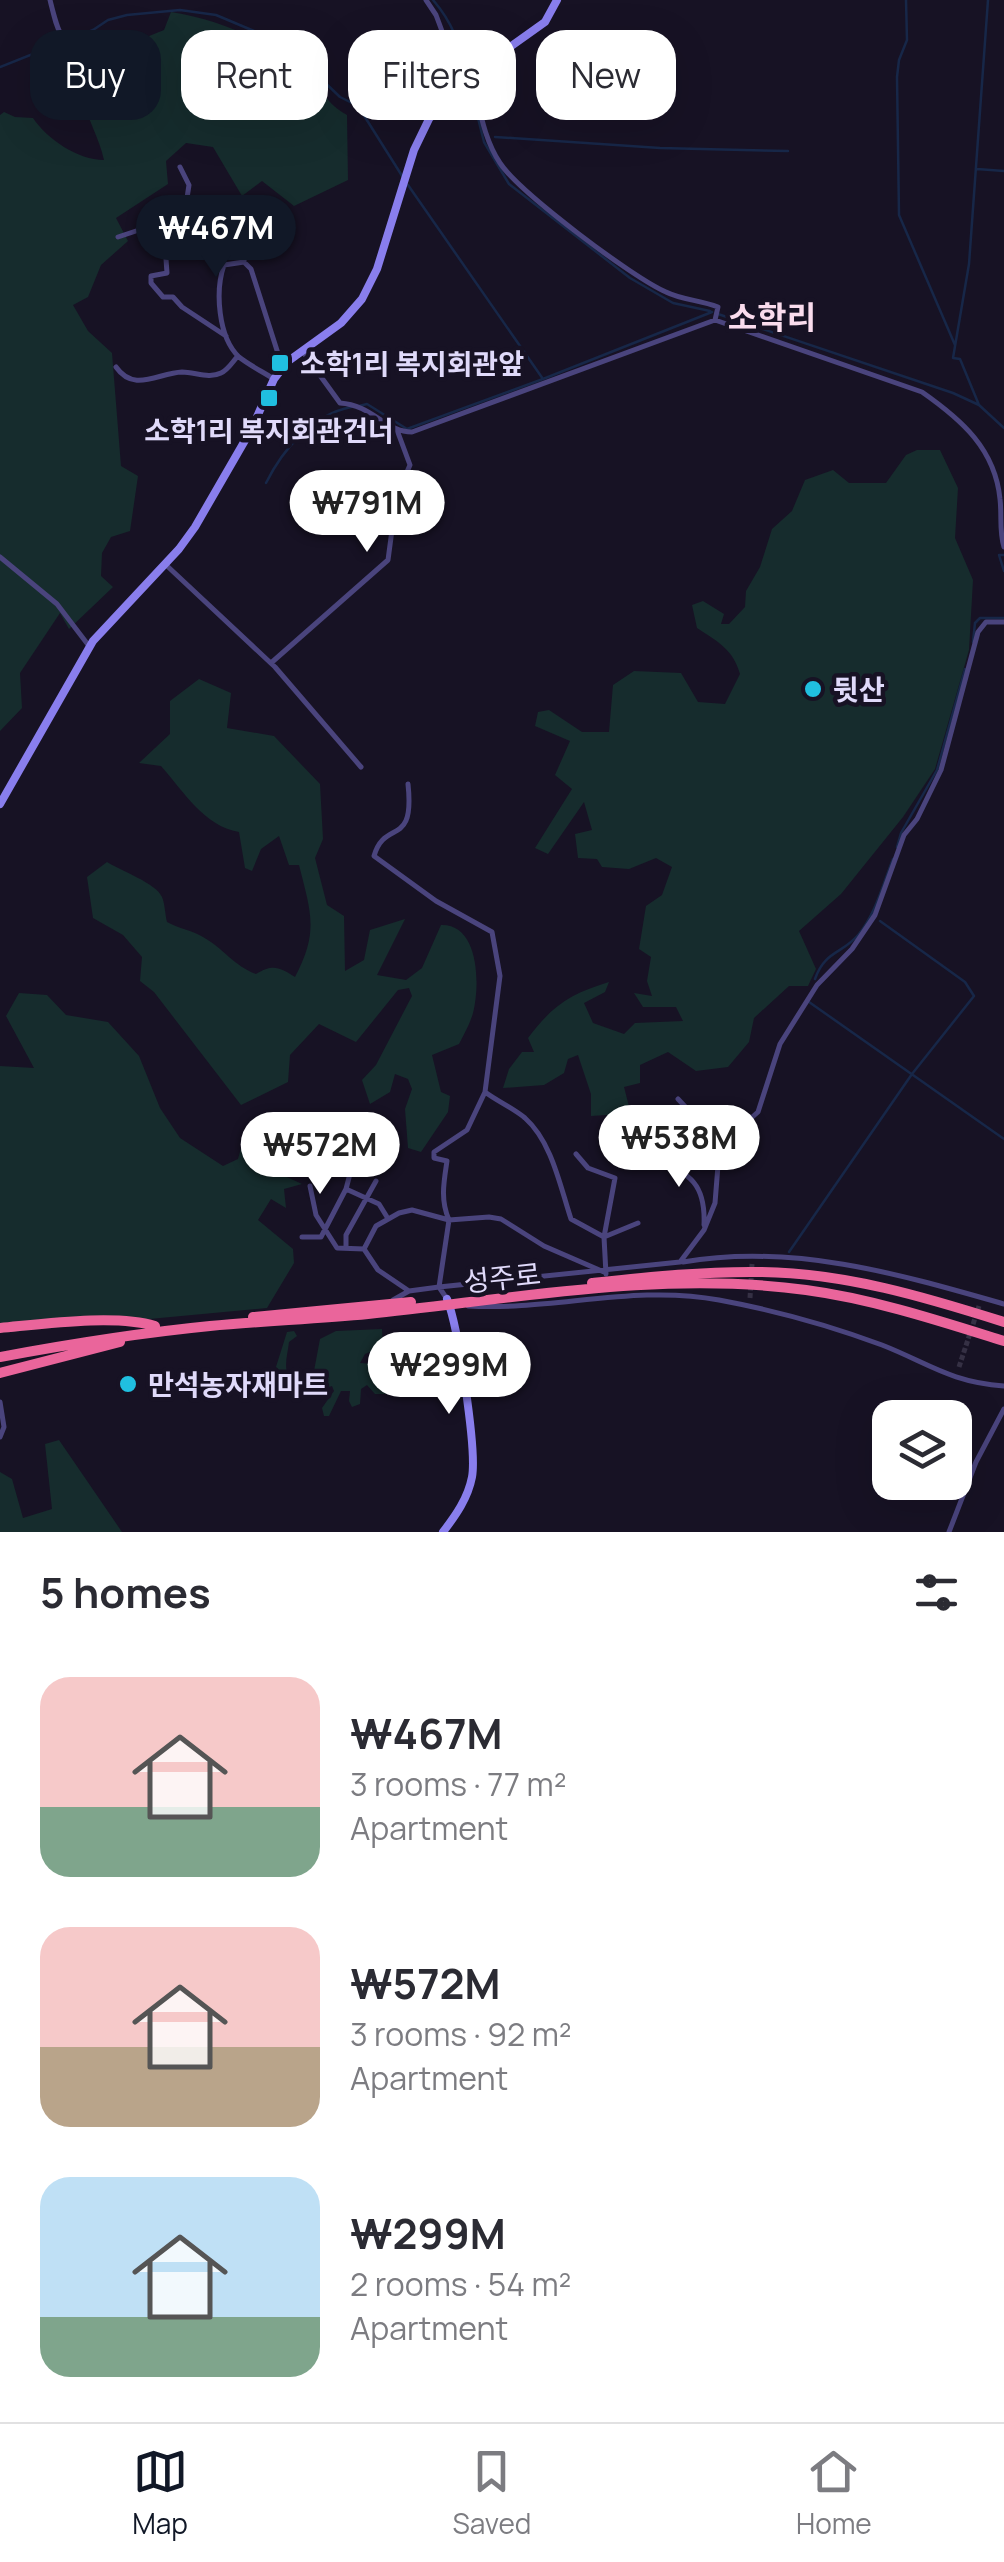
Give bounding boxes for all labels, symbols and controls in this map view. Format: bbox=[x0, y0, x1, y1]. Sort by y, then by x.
chip: Buy bbox=[30, 30, 161, 120]
chip: Rent bbox=[181, 30, 328, 120]
chip: Filters bbox=[348, 30, 516, 120]
chip: New bbox=[536, 30, 676, 120]
pin: ₩467M bbox=[146, 195, 286, 280]
text: ₩467M bbox=[158, 205, 274, 249]
district label: 소학리 bbox=[728, 295, 816, 339]
place label: 소학1리 복지회관앞 bbox=[300, 344, 524, 382]
marker: 소학1리 복지회관앞 bbox=[269, 352, 291, 374]
marker: 소학1리 복지회관건너 bbox=[258, 387, 280, 409]
place label: 소학1리 복지회관건너 bbox=[144, 411, 394, 449]
pin: ₩791M bbox=[297, 470, 437, 555]
text: ₩791M bbox=[312, 480, 422, 524]
place label: 뒷산 bbox=[833, 670, 885, 708]
marker: 뒷산 bbox=[802, 678, 824, 700]
pin: ₩538M bbox=[609, 1105, 749, 1190]
pin: ₩572M bbox=[250, 1112, 390, 1197]
text: ₩538M bbox=[621, 1115, 737, 1159]
text: ₩572M bbox=[263, 1122, 377, 1166]
street label: 성주로 bbox=[462, 1254, 542, 1300]
pin: ₩299M bbox=[379, 1332, 519, 1417]
text: ₩299M bbox=[390, 1342, 508, 1386]
place label: 만석농자재마트 bbox=[148, 1365, 328, 1403]
marker: 만석농자재마트 bbox=[117, 1373, 139, 1395]
map controls bbox=[872, 1400, 972, 1500]
button: layers bbox=[872, 1400, 972, 1500]
text: 5 homes bbox=[40, 1563, 211, 1621]
icon: filters bbox=[909, 1565, 964, 1620]
text: ₩467M bbox=[350, 1704, 503, 1762]
icon: home bbox=[120, 1717, 240, 1837]
text: 3 rooms · 77 m² bbox=[350, 1762, 566, 1806]
text: Apartment bbox=[350, 1806, 508, 1850]
text: ₩572M bbox=[350, 1954, 500, 2012]
icon: home bbox=[120, 1967, 240, 2087]
text: 3 rooms · 92 m² bbox=[350, 2012, 572, 2056]
text: Apartment bbox=[350, 2056, 508, 2100]
text: ₩299M bbox=[350, 2204, 506, 2262]
icon: home bbox=[120, 2217, 240, 2337]
text: 2 rooms · 54 m² bbox=[350, 2262, 571, 2306]
text: Apartment bbox=[350, 2306, 508, 2350]
tab: Map bbox=[132, 2444, 188, 2542]
tab: Saved bbox=[453, 2444, 531, 2542]
tab: Home bbox=[796, 2444, 872, 2542]

